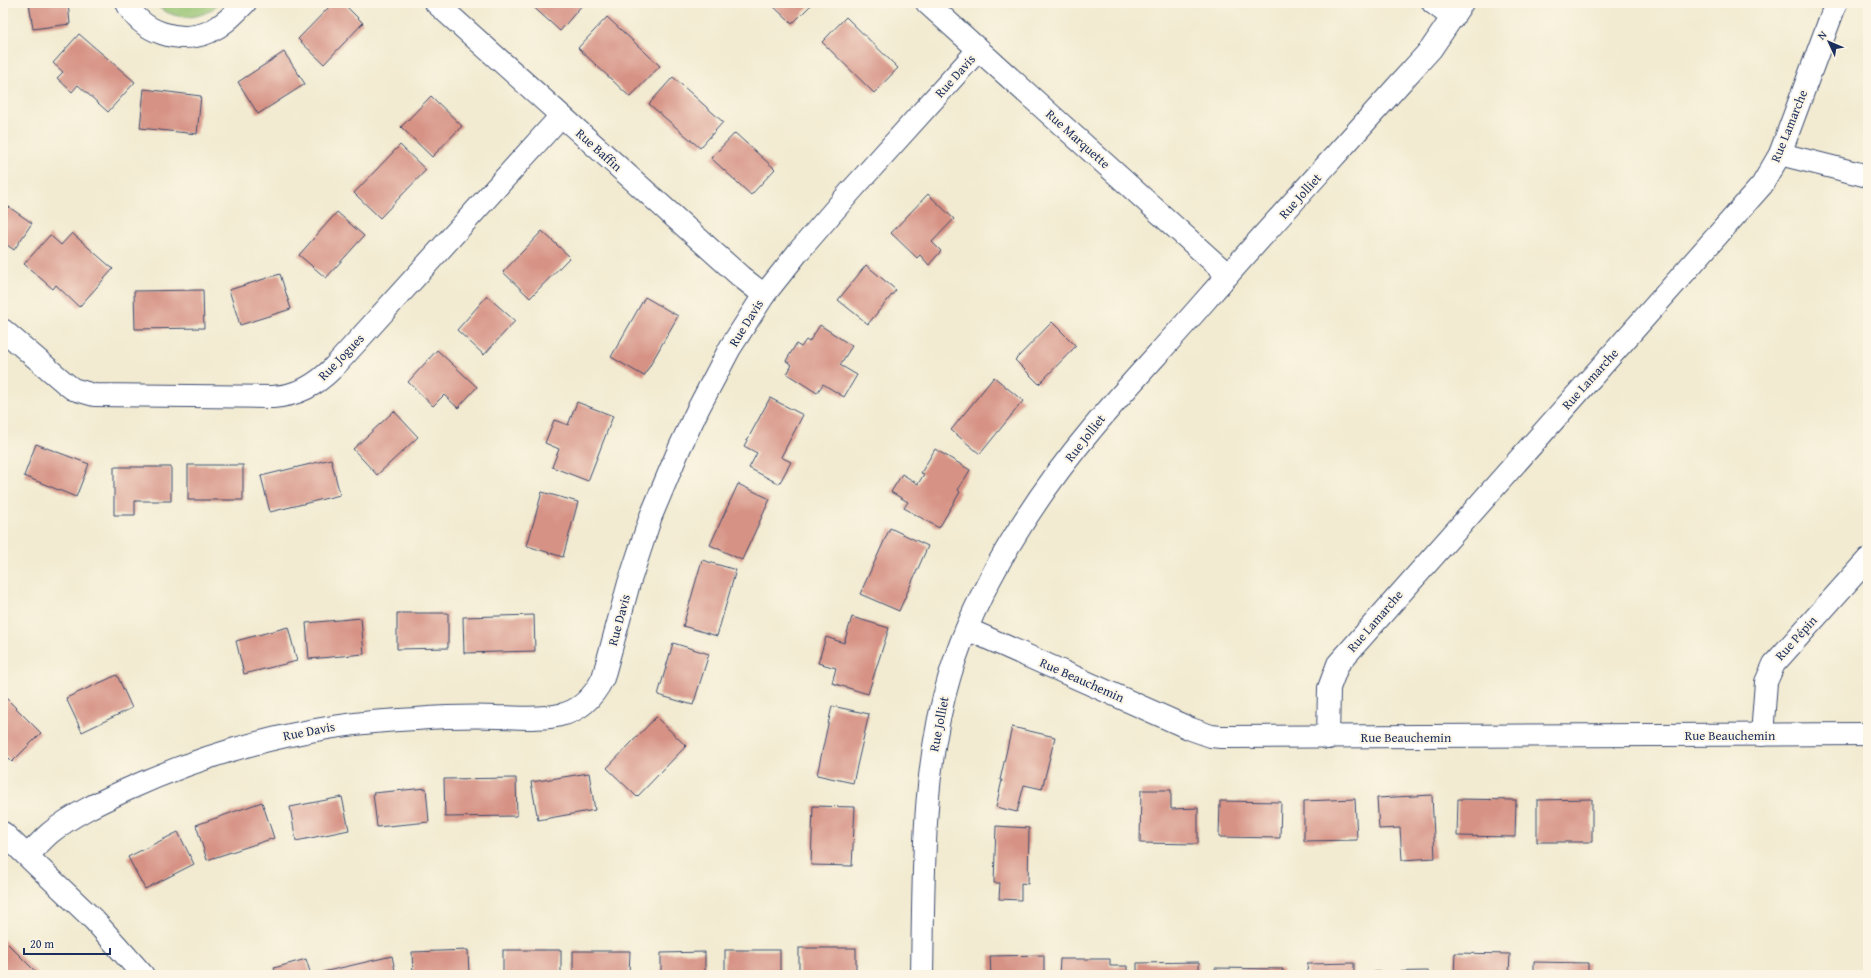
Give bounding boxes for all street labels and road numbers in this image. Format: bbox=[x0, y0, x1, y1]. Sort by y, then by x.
street label: Rue Davis bbox=[930, 50, 980, 102]
street label: Rue Lamarche bbox=[1766, 87, 1812, 165]
street label: Rue Marquette bbox=[1042, 105, 1114, 173]
street label: Rue Baffin bbox=[572, 124, 627, 176]
street label: Rue Jolliet bbox=[1274, 169, 1326, 223]
street label: Rue Davis bbox=[724, 296, 768, 350]
street label: Rue Jogues bbox=[314, 329, 368, 385]
street label: Rue Lamarche bbox=[1557, 344, 1623, 414]
street label: Rue Jolliet bbox=[1060, 410, 1110, 466]
street label: Rue Lamarche bbox=[1343, 586, 1407, 656]
street label: Rue Davis bbox=[603, 592, 635, 648]
street label: Rue Pépin bbox=[1771, 611, 1822, 665]
street label: Rue Beauchemin bbox=[1037, 653, 1128, 707]
street label: Rue Jolliet bbox=[924, 694, 954, 753]
street label: Rue Davis bbox=[281, 717, 337, 745]
street label: Rue Beauchemin bbox=[1685, 726, 1776, 745]
street label: Rue Beauchemin bbox=[1361, 728, 1452, 747]

